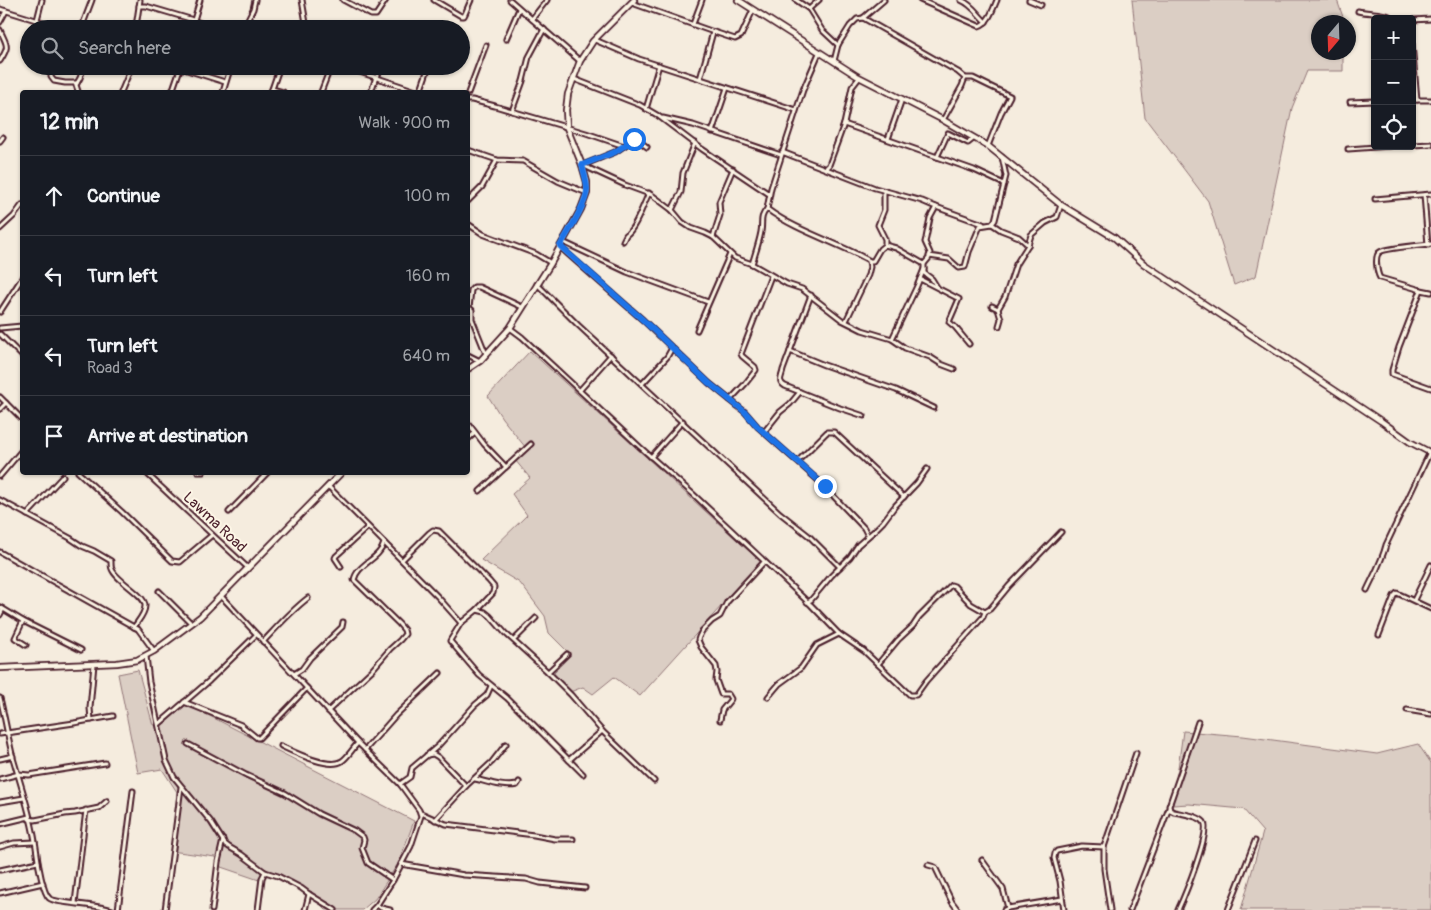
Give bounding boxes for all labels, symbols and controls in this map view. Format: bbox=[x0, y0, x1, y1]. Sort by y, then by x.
north arrow bbox=[1311, 15, 1356, 60]
map controls bbox=[1371, 15, 1416, 150]
button: + bbox=[1371, 15, 1416, 60]
search box bbox=[20, 20, 470, 75]
icon: search bbox=[38, 34, 66, 62]
text: Search here bbox=[78, 36, 171, 60]
button: − bbox=[1371, 60, 1416, 105]
button: locate bbox=[1371, 105, 1416, 150]
text: 12 min bbox=[40, 109, 99, 136]
text: Walk · 900 m bbox=[359, 113, 450, 133]
route start bbox=[623, 128, 646, 151]
icon: ahead bbox=[40, 182, 68, 210]
text: Continue bbox=[87, 184, 160, 208]
text: 100 m bbox=[404, 186, 450, 206]
icon: left bbox=[40, 262, 68, 290]
text: Turn left bbox=[87, 264, 157, 288]
text: 160 m bbox=[406, 266, 450, 286]
text: Turn left bbox=[87, 334, 157, 358]
icon: left bbox=[40, 342, 68, 370]
text: 640 m bbox=[403, 346, 450, 366]
text: Road 3 bbox=[87, 358, 133, 378]
icon: arrive bbox=[40, 422, 68, 450]
text: Arrive at destination bbox=[87, 424, 248, 448]
route end bbox=[814, 475, 837, 498]
street label: Lawma Road bbox=[179, 488, 250, 557]

